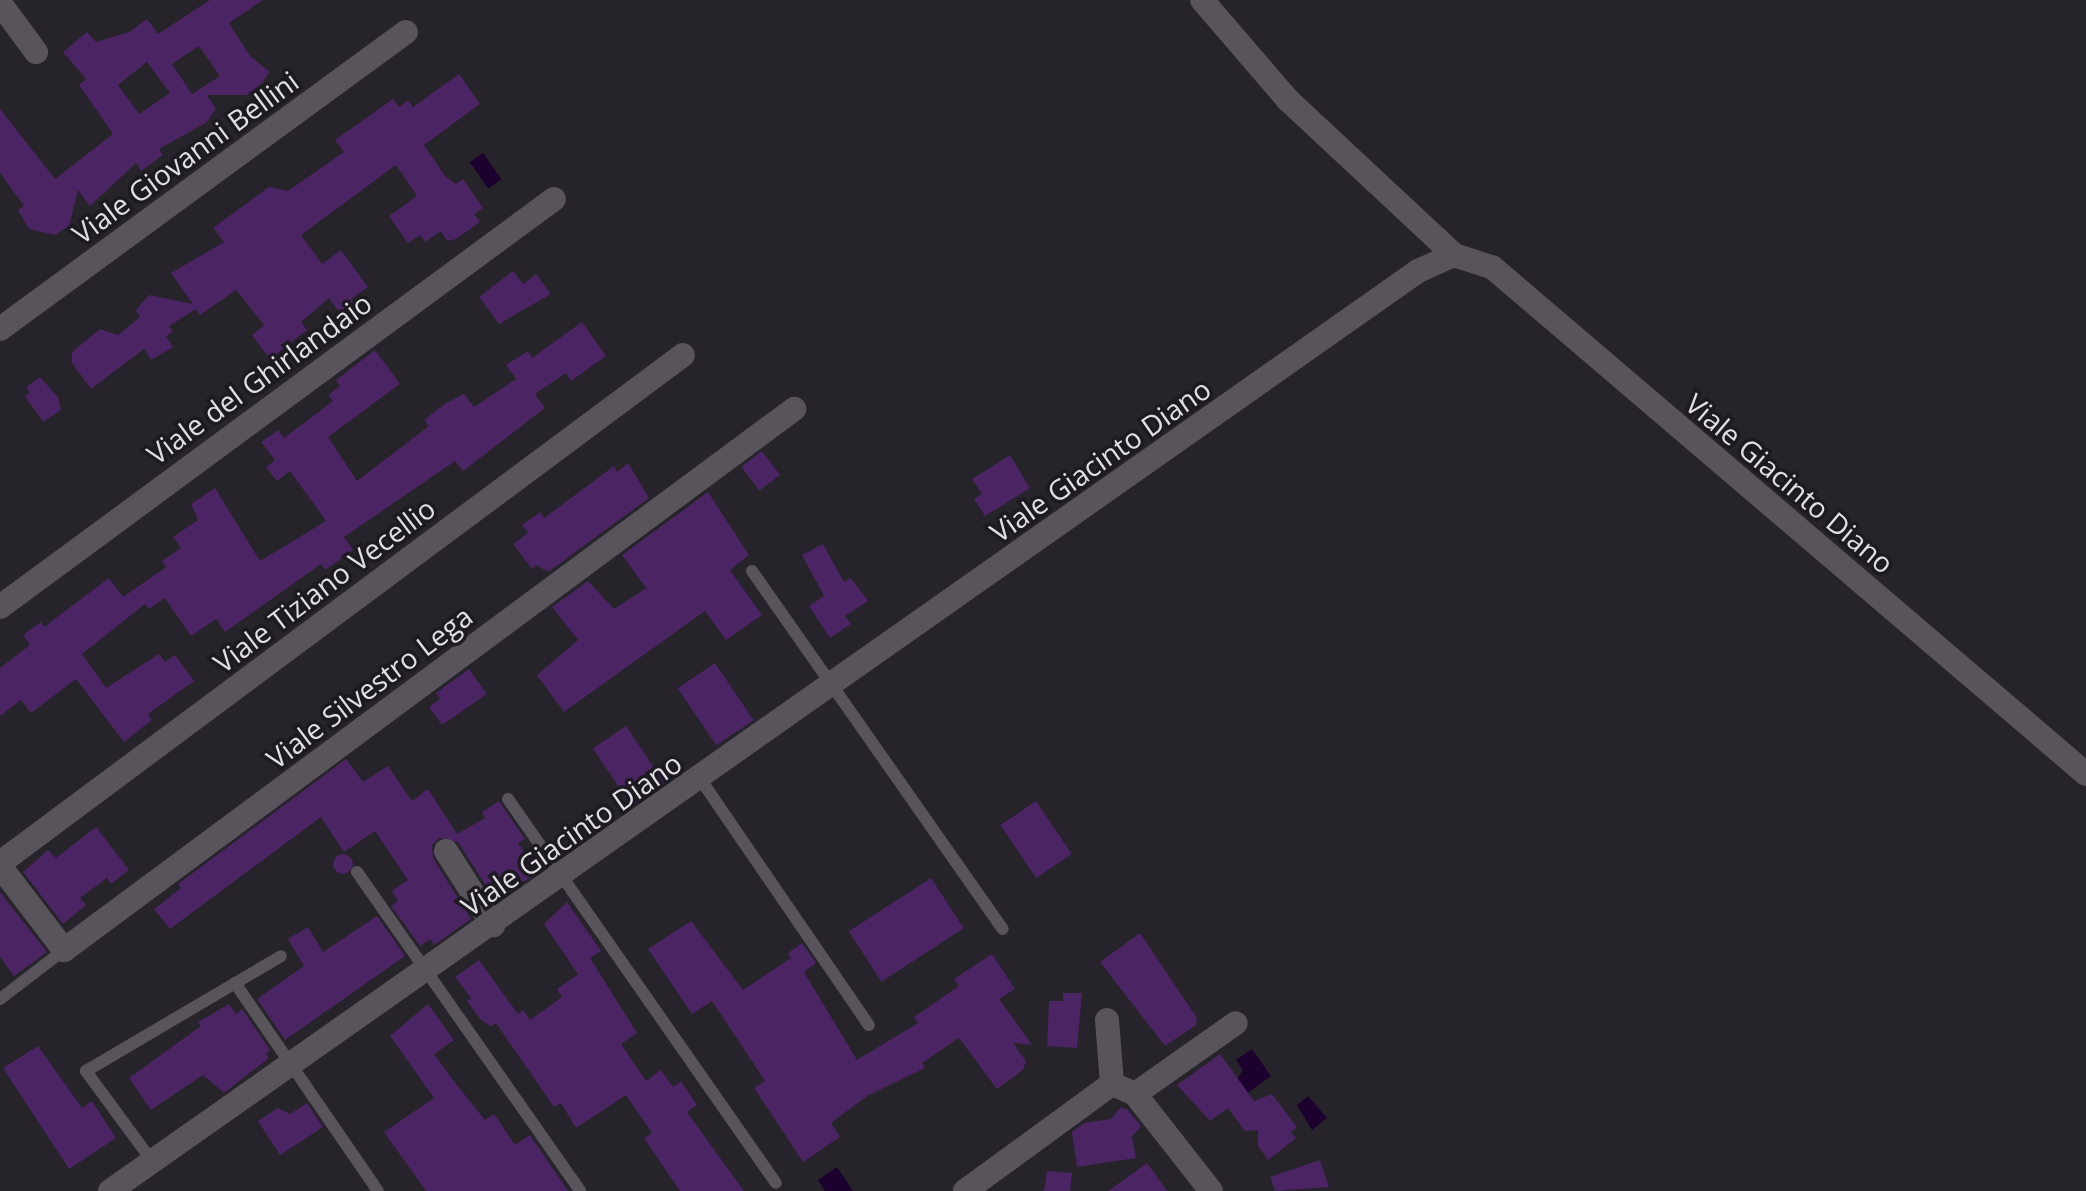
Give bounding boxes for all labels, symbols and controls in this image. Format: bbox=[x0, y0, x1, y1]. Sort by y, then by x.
street label: Viale Giovanni Bellini bbox=[65, 64, 305, 250]
street label: Viale del Ghirlandaio bbox=[140, 285, 378, 471]
street label: Viale Giacinto Diano bbox=[983, 371, 1217, 549]
street label: Viale Giacinto Diano bbox=[1679, 386, 1901, 580]
street label: Viale Tiziano Vecellio bbox=[207, 491, 441, 679]
street label: Viale Silvestro Lega bbox=[260, 599, 478, 775]
street label: Viale Giacinto Diano bbox=[454, 745, 688, 923]

